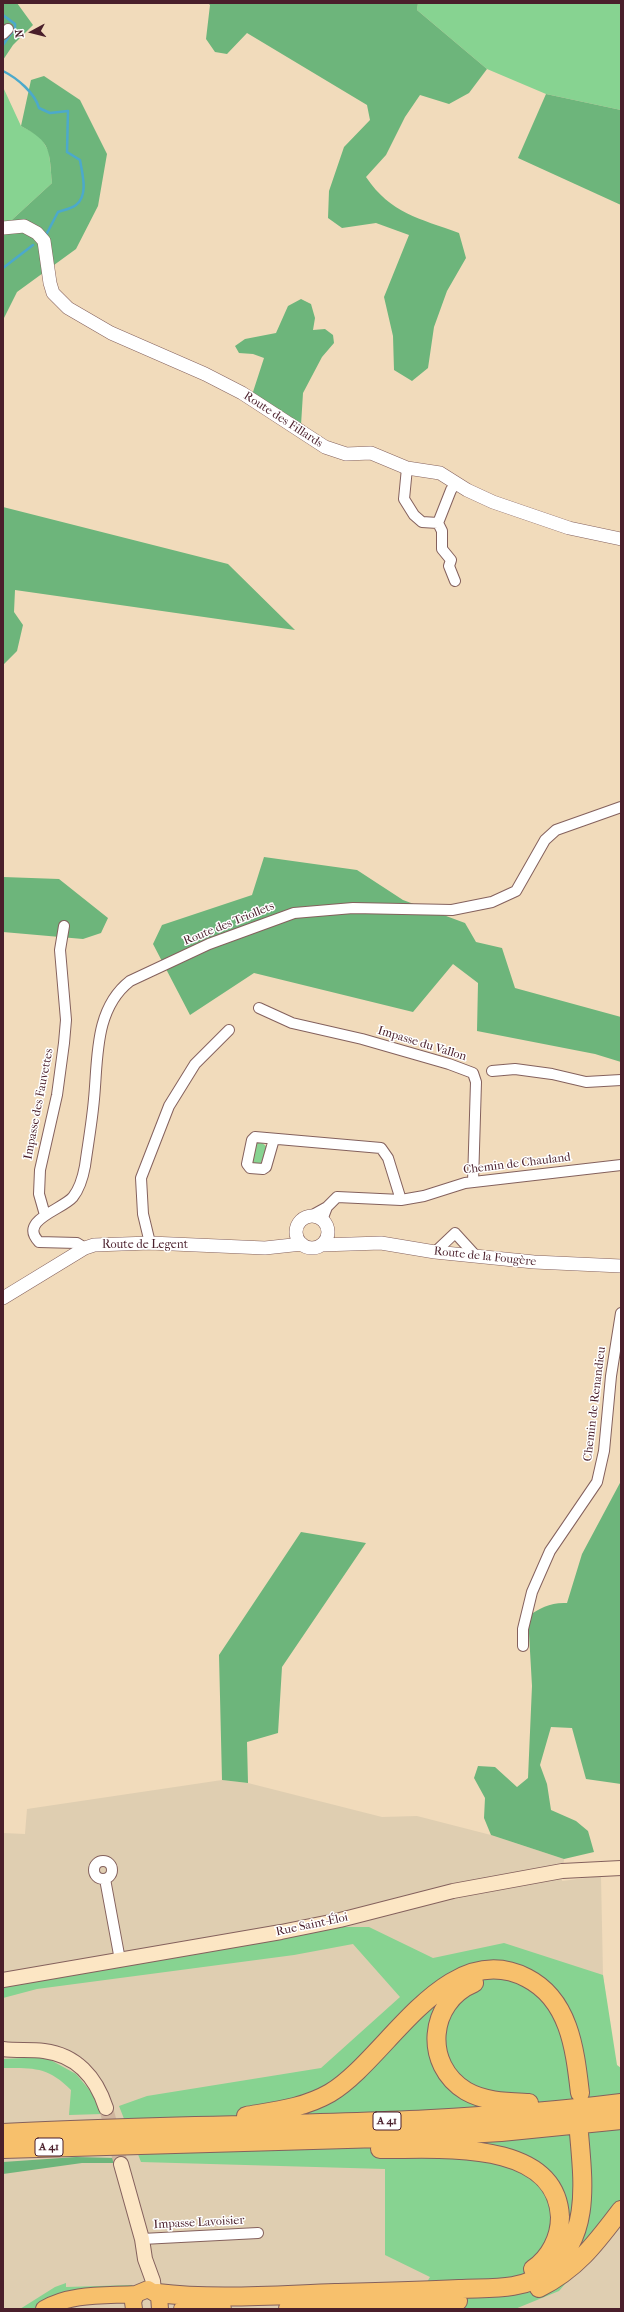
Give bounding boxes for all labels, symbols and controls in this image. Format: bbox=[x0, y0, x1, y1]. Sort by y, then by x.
north arrow bbox=[12, 12, 52, 52]
text: N bbox=[13, 29, 27, 38]
street label: Route des Fillards bbox=[241, 389, 325, 451]
street label: Route des Triollets bbox=[182, 899, 276, 949]
street label: Impasse du Vallon bbox=[376, 1024, 468, 1064]
street label: Impasse des Fauvettes bbox=[21, 1047, 57, 1161]
street label: Chemin de Chauland bbox=[462, 1150, 572, 1178]
street label: Route de Legent bbox=[102, 1238, 188, 1252]
street label: Route de la Fougère bbox=[433, 1244, 537, 1270]
street label: Chemin de Renandieu bbox=[581, 1346, 609, 1462]
street label: Rue Saint-Éloi bbox=[275, 1910, 349, 1940]
road number: A 41 bbox=[373, 2112, 401, 2130]
road number: A 41 bbox=[35, 2138, 63, 2156]
street label: Impasse Lavoisier bbox=[153, 2213, 245, 2233]

